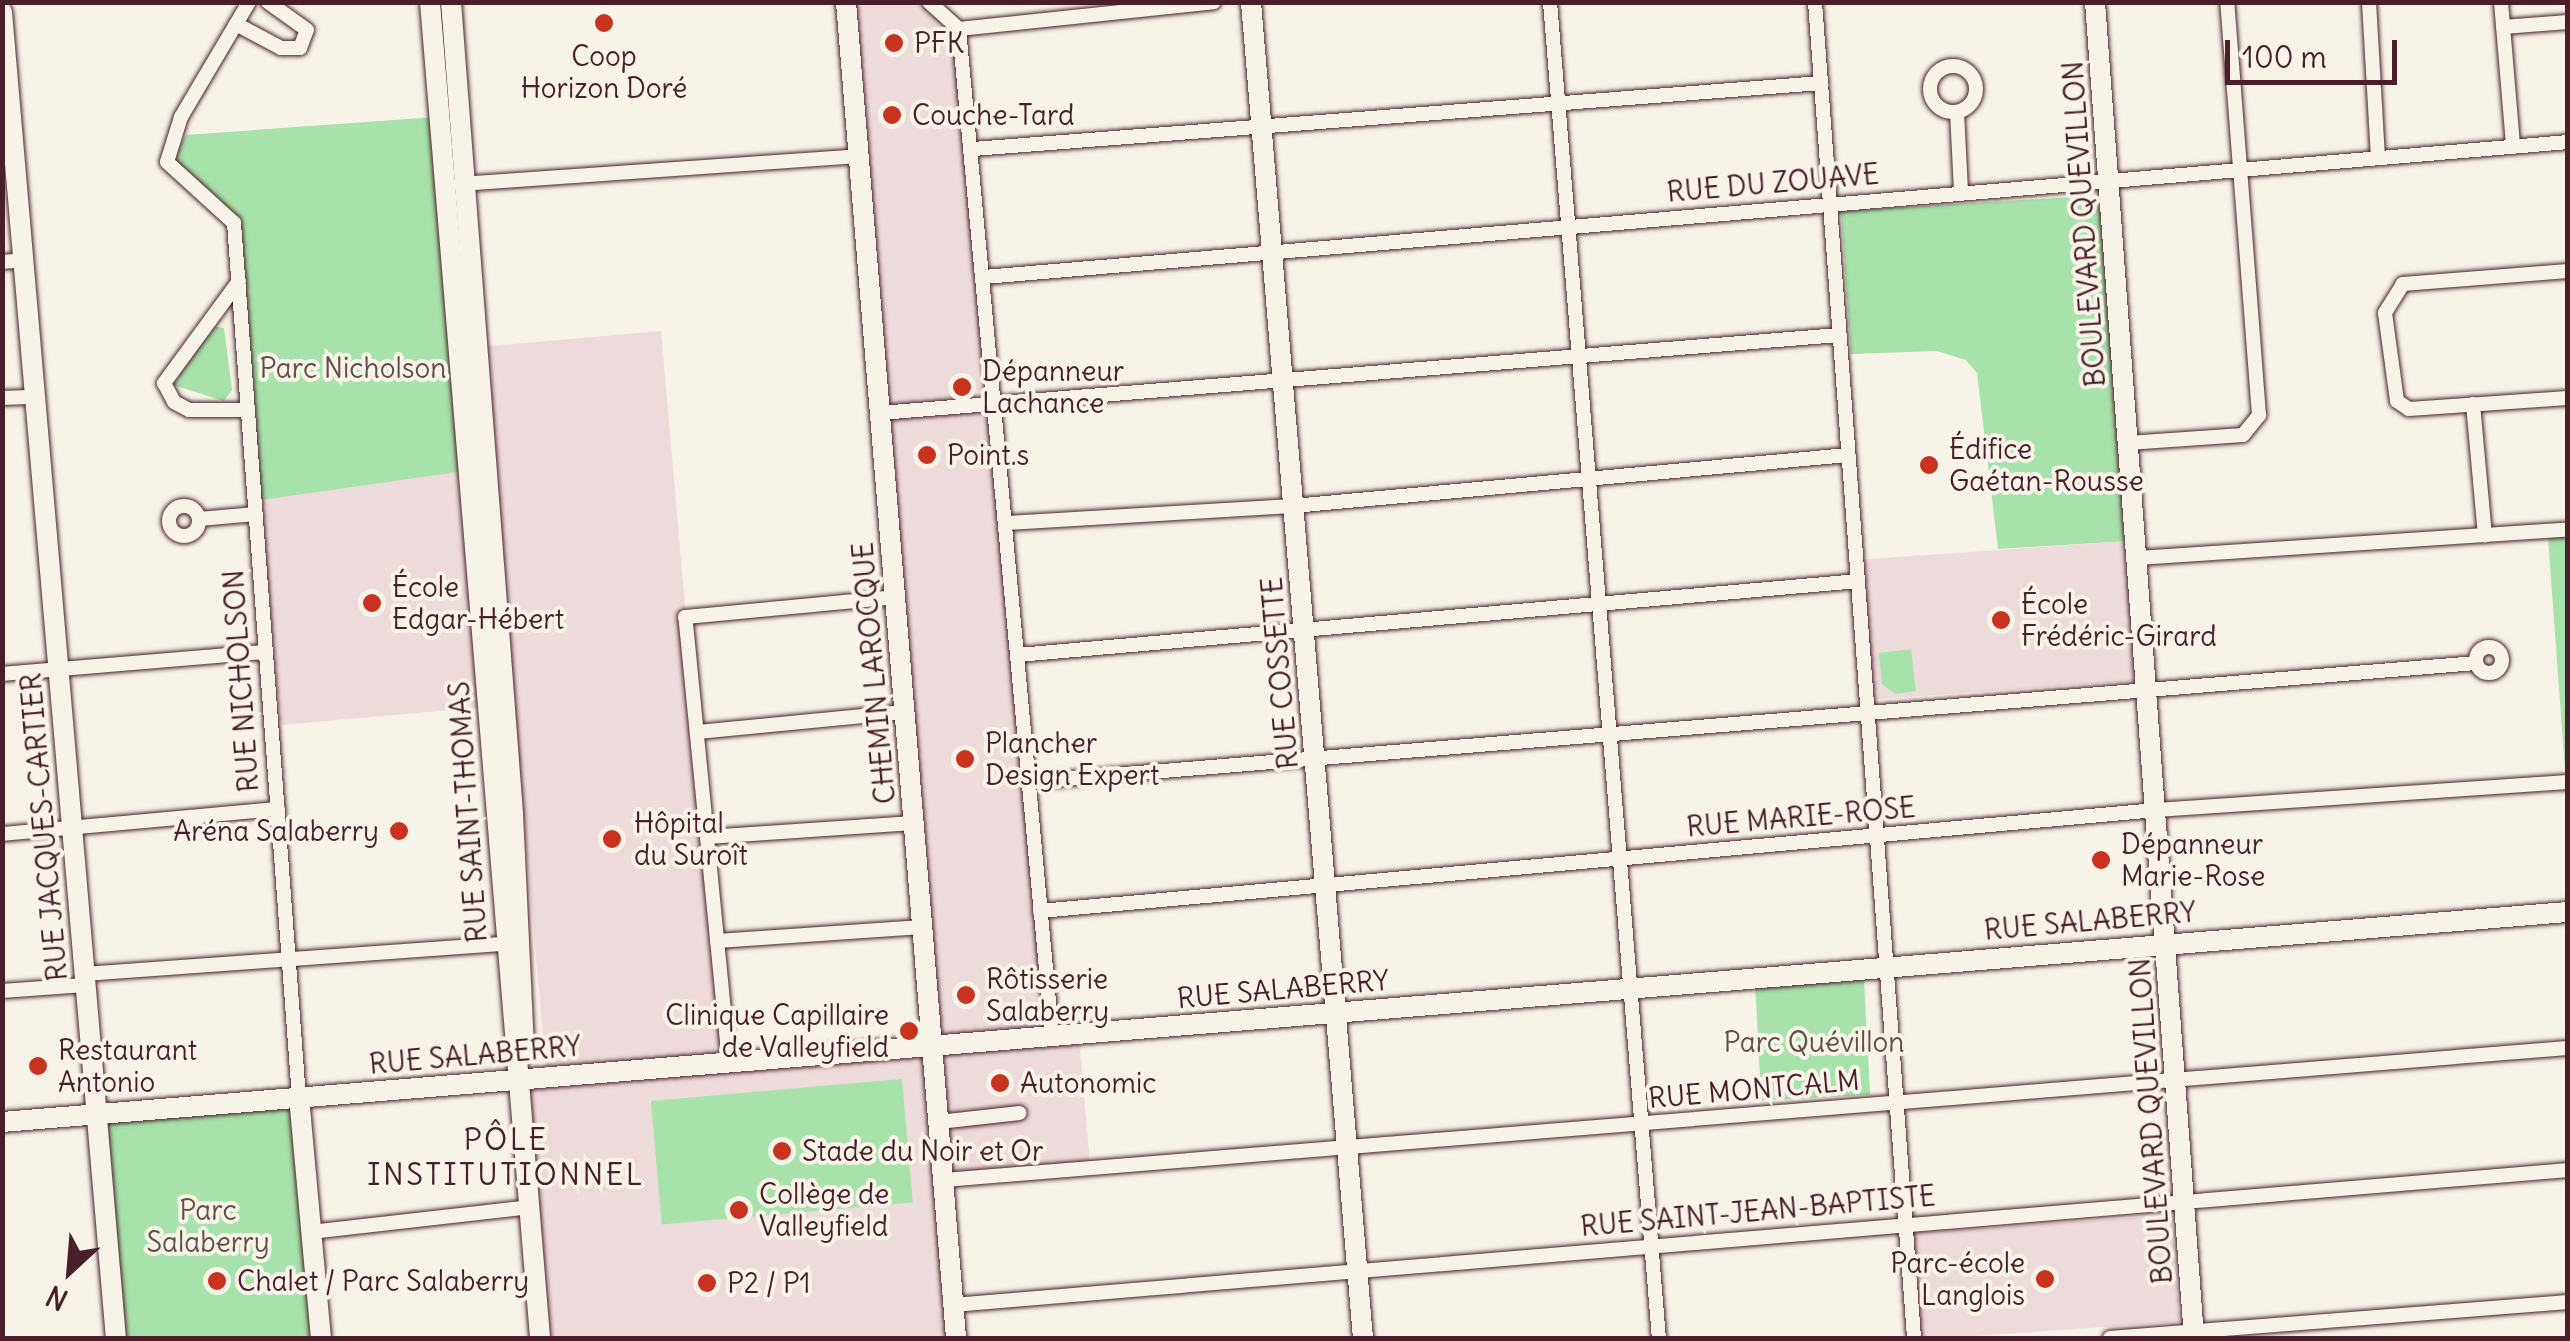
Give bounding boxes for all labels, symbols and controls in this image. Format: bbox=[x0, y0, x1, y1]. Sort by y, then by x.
marker: Coop Horizon Doré bbox=[593, 12, 615, 34]
scale bar bbox=[2230, 20, 2402, 82]
place label: PFK bbox=[914, 26, 964, 60]
marker: PFK bbox=[883, 32, 905, 54]
text: 100 m bbox=[2242, 38, 2327, 76]
place label: Coop Horizon Doré bbox=[521, 39, 687, 105]
street label: BOULEVARD QUEVILLON bbox=[2056, 60, 2112, 388]
place label: Couche-Tard bbox=[912, 98, 1075, 132]
marker: Couche-Tard bbox=[881, 104, 903, 126]
street label: RUE DU ZOUAVE bbox=[1665, 157, 1881, 209]
park label: Parc Nicholson bbox=[260, 351, 446, 385]
place label: Dépanneur Lachance bbox=[982, 354, 1124, 420]
marker: Dépanneur Lachance bbox=[951, 376, 973, 398]
place label: Édifice Gaétan-Rousse bbox=[1949, 432, 2144, 498]
place label: Point.s bbox=[947, 438, 1029, 472]
marker: Point.s bbox=[916, 444, 938, 466]
marker: Édifice Gaétan-Rousse bbox=[1918, 454, 1940, 476]
street label: CHEMIN LAROCQUE bbox=[846, 541, 902, 805]
street label: RUE NICHOLSON bbox=[216, 569, 266, 793]
place label: École Edgar-Hébert bbox=[392, 570, 564, 636]
street label: RUE COSSETTE bbox=[1255, 575, 1305, 771]
place label: École Frédéric-Girard bbox=[2021, 587, 2217, 653]
marker: École Edgar-Hébert bbox=[361, 592, 383, 614]
marker: École Frédéric-Girard bbox=[1990, 609, 2012, 631]
street label: RUE JACQUES-CARTIER bbox=[14, 672, 74, 982]
street label: RUE SAINT-THOMAS bbox=[442, 680, 494, 944]
place label: Plancher Design Expert bbox=[985, 726, 1159, 792]
marker: Plancher Design Expert bbox=[954, 748, 976, 770]
street label: RUE MARIE-ROSE bbox=[1685, 790, 1917, 844]
place label: Hôpital du Suroît bbox=[634, 806, 748, 872]
place label: Aréna Salaberry bbox=[173, 814, 379, 848]
marker: Aréna Salaberry bbox=[388, 820, 410, 842]
marker: Hôpital du Suroît bbox=[599, 826, 625, 852]
place label: Dépanneur Marie-Rose bbox=[2121, 827, 2265, 893]
marker: Dépanneur Marie-Rose bbox=[2090, 849, 2112, 871]
street label: RUE SALABERRY bbox=[1983, 895, 2197, 947]
street label: BOULEVARD QUEVILLON bbox=[2123, 957, 2179, 1285]
place label: Rôtisserie Salaberry bbox=[986, 962, 1109, 1028]
street label: RUE SALABERRY bbox=[1176, 963, 1390, 1015]
marker: Rôtisserie Salaberry bbox=[955, 984, 977, 1006]
place label: Clinique Capillaire de Valleyfield bbox=[665, 998, 889, 1064]
marker: Clinique Capillaire de Valleyfield bbox=[898, 1020, 920, 1042]
park label: Parc Quévillon bbox=[1724, 1025, 1904, 1059]
street label: RUE SALABERRY bbox=[368, 1029, 582, 1081]
place label: Restaurant Antonio bbox=[58, 1033, 197, 1099]
marker: Restaurant Antonio bbox=[27, 1055, 49, 1077]
street label: RUE MONTCALM bbox=[1647, 1063, 1861, 1115]
place label: Autonomic bbox=[1020, 1066, 1157, 1100]
marker: Autonomic bbox=[989, 1072, 1011, 1094]
district label: PÔLE INSTITUTIONNEL bbox=[367, 1121, 645, 1192]
place label: Stade du Noir et Or bbox=[802, 1134, 1043, 1168]
marker: Stade du Noir et Or bbox=[771, 1140, 793, 1162]
place label: Collège de Valleyfield bbox=[759, 1177, 889, 1243]
street label: RUE SAINT-JEAN-BAPTISTE bbox=[1579, 1179, 1937, 1243]
park label: Parc Salaberry bbox=[146, 1193, 270, 1259]
marker: Collège de Valleyfield bbox=[728, 1199, 750, 1221]
north arrow bbox=[20, 1221, 120, 1321]
place label: Parc-école Langlois bbox=[1890, 1246, 2025, 1312]
place label: Chalet / Parc Salaberry bbox=[237, 1264, 529, 1298]
place label: P2 / P1 bbox=[727, 1266, 811, 1300]
marker: Parc-école Langlois bbox=[2034, 1268, 2056, 1290]
marker: Chalet / Parc Salaberry bbox=[206, 1270, 228, 1292]
marker: P2 / P1 bbox=[696, 1272, 718, 1294]
text: N bbox=[40, 1278, 73, 1318]

